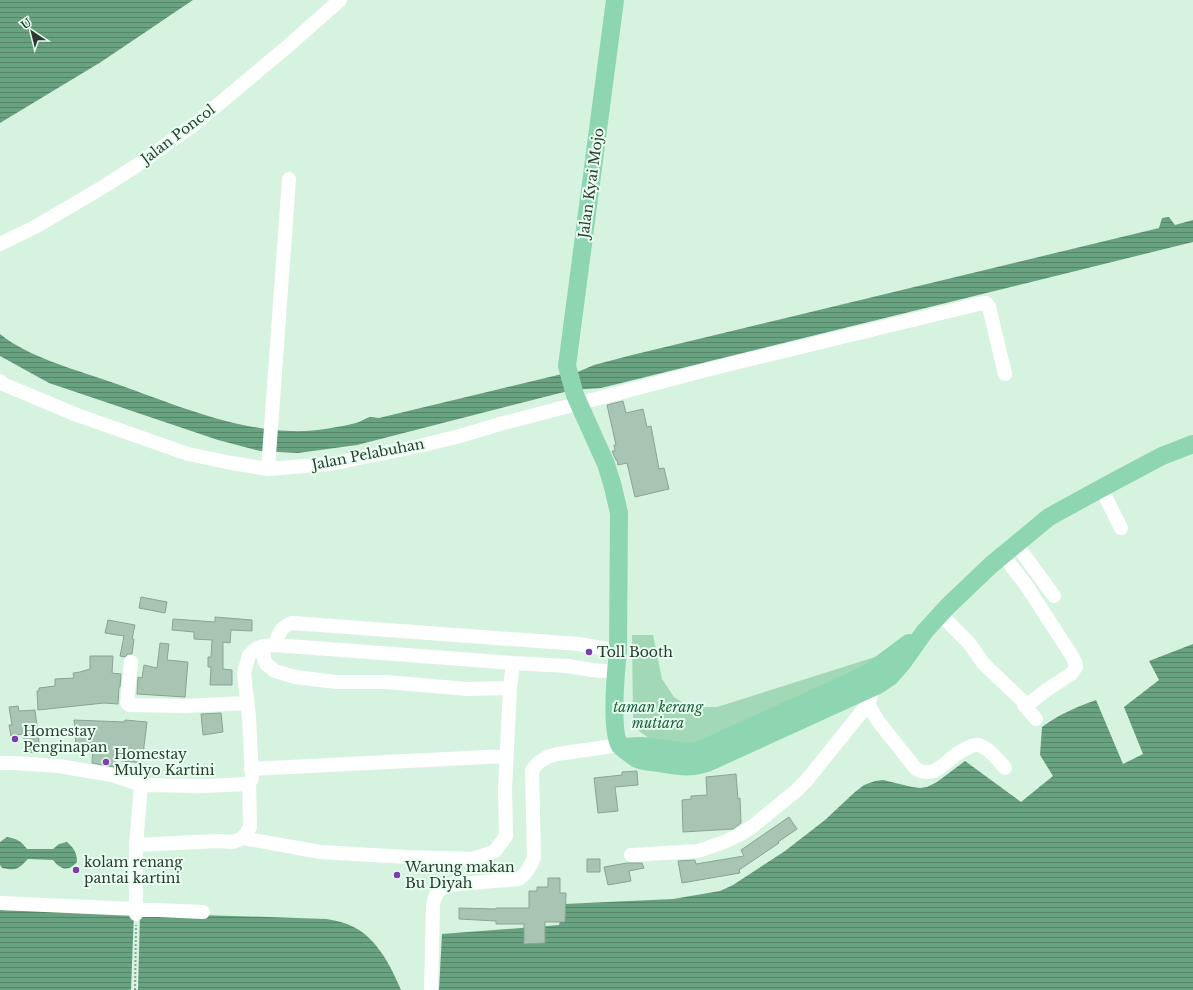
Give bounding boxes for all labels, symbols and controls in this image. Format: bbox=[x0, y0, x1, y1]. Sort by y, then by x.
north arrow bbox=[12, 12, 52, 52]
text: U bbox=[18, 15, 35, 32]
street label: Jalan Poncol bbox=[136, 100, 219, 169]
street label: Jalan Kyai Mojo bbox=[574, 127, 608, 241]
street label: Jalan Pelabuhan bbox=[308, 434, 426, 474]
place label: Toll Booth bbox=[597, 643, 673, 661]
marker: Toll Booth bbox=[584, 647, 594, 657]
park label: taman kerang mutiara bbox=[613, 698, 704, 732]
place label: Homestay Penginapan bbox=[23, 722, 108, 756]
marker: Homestay Penginapan bbox=[10, 734, 20, 744]
place label: Homestay Mulyo Kartini bbox=[114, 745, 215, 779]
marker: Homestay Mulyo Kartini bbox=[101, 757, 111, 767]
place label: kolam renang pantai kartini bbox=[84, 853, 183, 887]
place label: Warung makan Bu Diyah bbox=[404, 858, 515, 892]
marker: kolam renang pantai kartini bbox=[71, 865, 81, 875]
marker: Warung makan Bu Diyah bbox=[392, 870, 402, 880]

